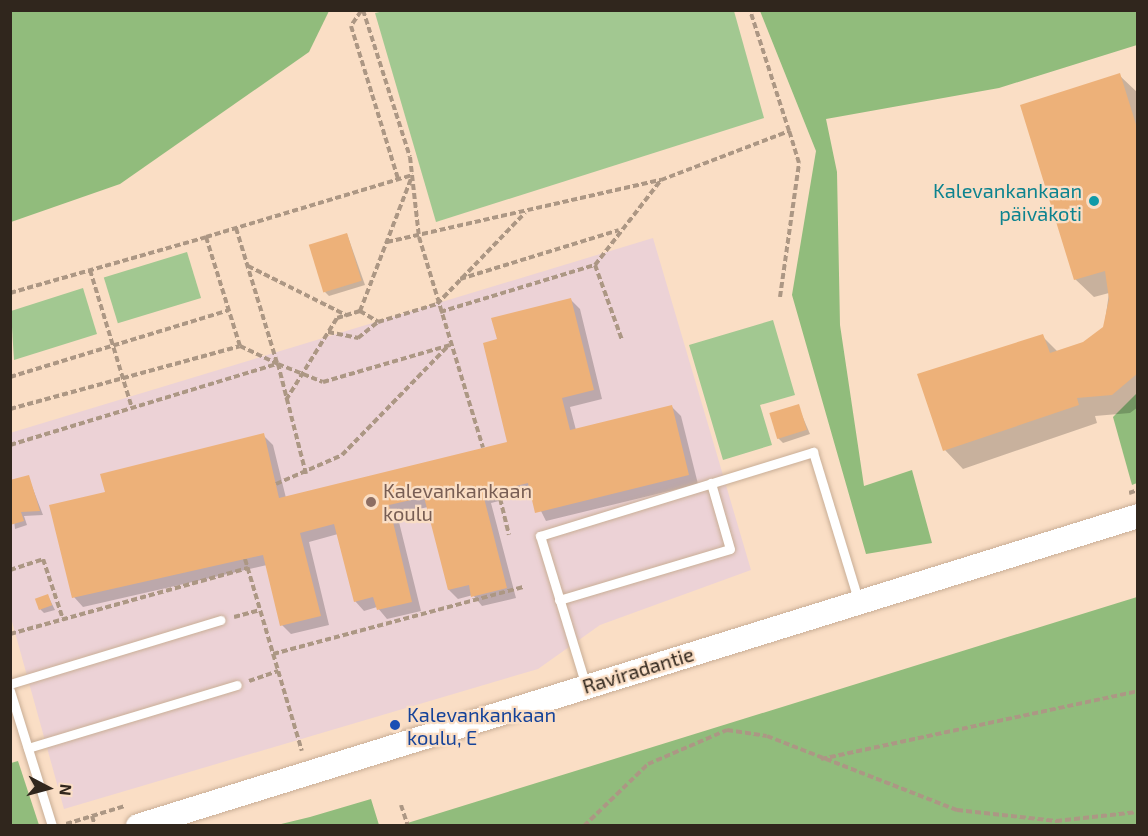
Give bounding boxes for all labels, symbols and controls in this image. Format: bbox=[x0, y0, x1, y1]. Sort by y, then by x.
place label: Kalevankankaan päiväkoti bbox=[933, 178, 1082, 225]
marker: Kalevankankaan päiväkoti bbox=[1087, 194, 1101, 208]
place label: Kalevankankaan koulu bbox=[383, 478, 532, 525]
marker: Kalevankankaan koulu bbox=[364, 495, 378, 509]
street label: Raviradantie bbox=[579, 642, 697, 698]
place label: Kalevankankaan koulu, E bbox=[407, 702, 556, 749]
marker: Kalevankankaan koulu, E bbox=[388, 718, 402, 732]
north arrow bbox=[18, 758, 78, 818]
text: N bbox=[56, 783, 76, 797]

